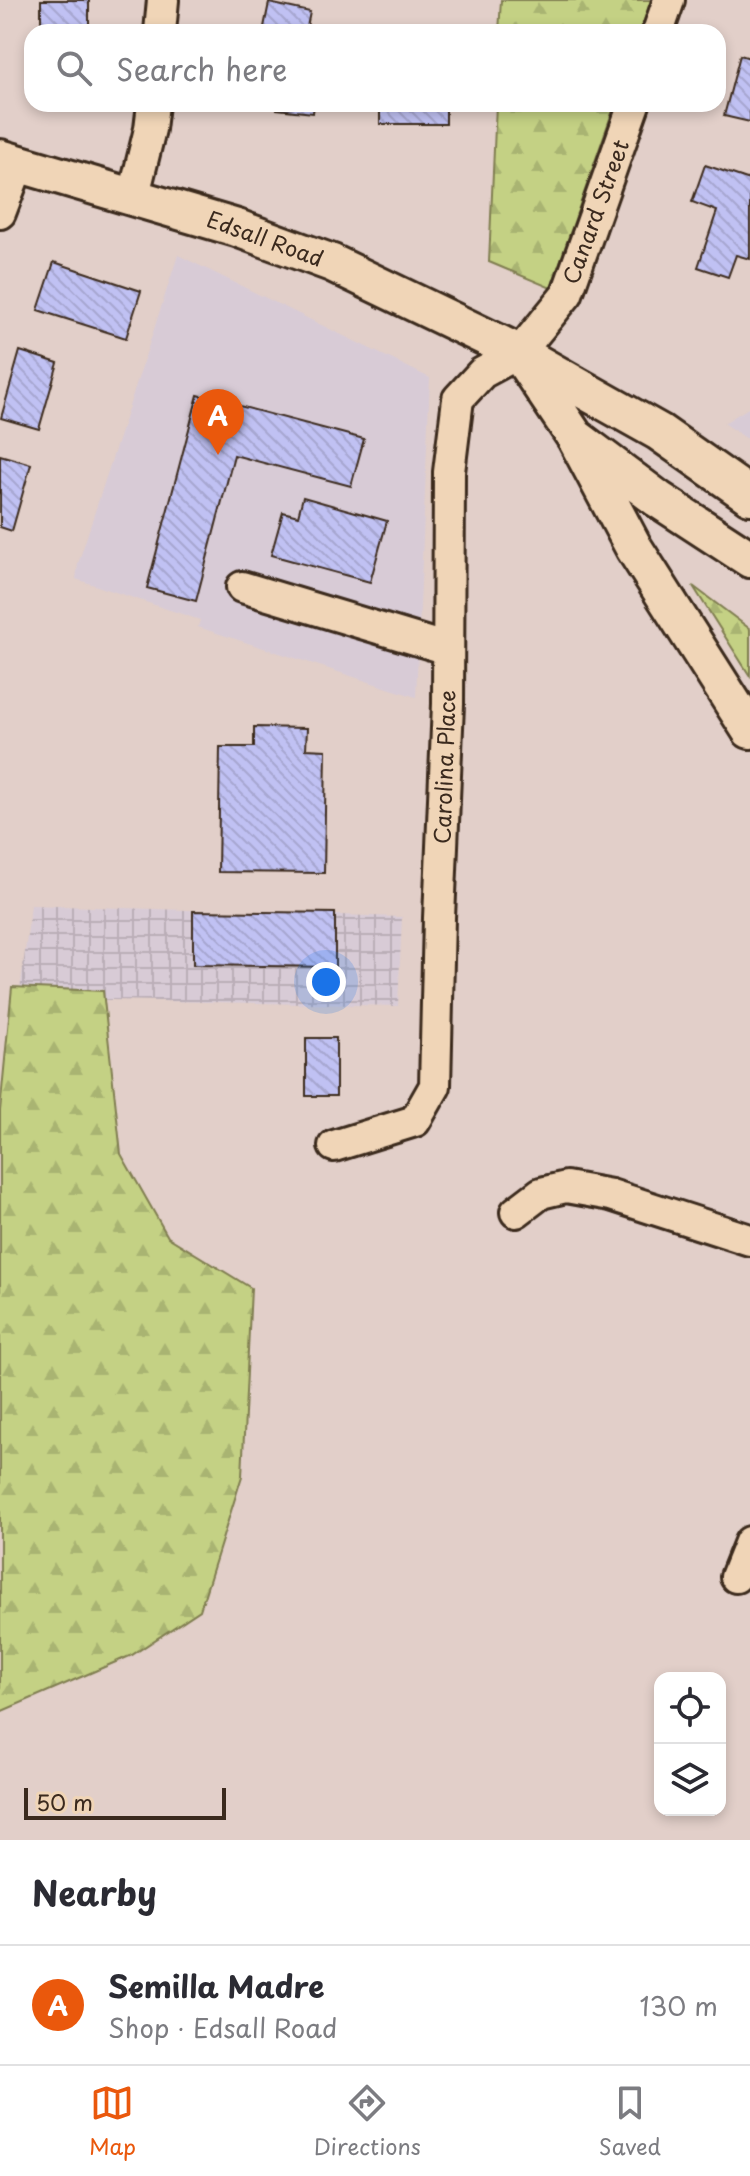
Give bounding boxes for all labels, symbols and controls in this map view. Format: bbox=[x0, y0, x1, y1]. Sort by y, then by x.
search box bbox=[24, 24, 726, 112]
icon: search bbox=[52, 46, 96, 90]
text: Search here bbox=[116, 46, 288, 91]
street label: Canard Street bbox=[553, 134, 636, 288]
street label: Edsall Road bbox=[203, 201, 328, 274]
pin: A bbox=[192, 389, 244, 455]
street label: Carolina Place bbox=[424, 689, 463, 845]
your location bbox=[306, 962, 346, 1002]
map controls bbox=[654, 1672, 726, 1816]
button: locate bbox=[654, 1672, 726, 1744]
button: layers bbox=[654, 1744, 726, 1816]
scale bar bbox=[24, 1784, 226, 1820]
text: 50 m bbox=[36, 1785, 93, 1818]
text: Nearby bbox=[32, 1866, 157, 1918]
text: Semilla Madre bbox=[108, 1963, 325, 2008]
text: A bbox=[48, 1986, 68, 2025]
text: 130 m bbox=[639, 1986, 718, 2025]
text: Shop · Edsall Road bbox=[108, 2008, 337, 2047]
tab: Map bbox=[89, 2081, 136, 2162]
tab: Directions bbox=[314, 2081, 421, 2162]
tab: Saved bbox=[599, 2081, 661, 2162]

